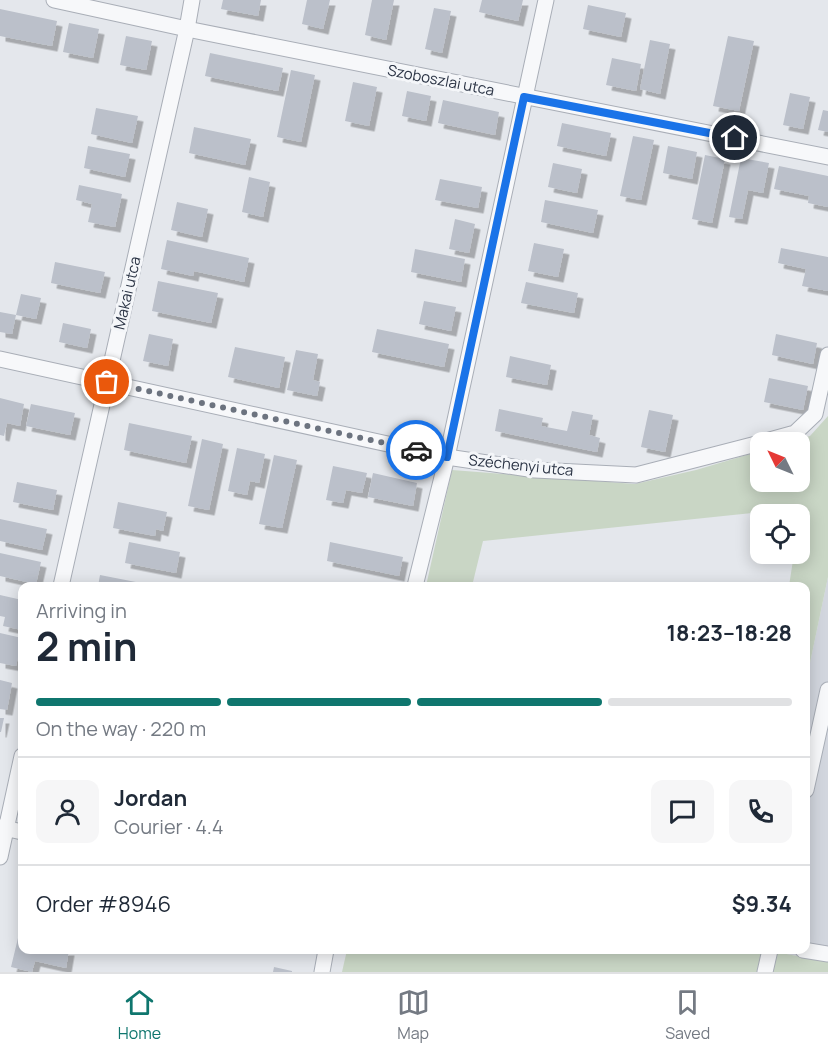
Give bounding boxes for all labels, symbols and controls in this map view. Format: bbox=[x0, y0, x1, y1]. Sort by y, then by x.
street label: Szoboszlai utca bbox=[386, 59, 496, 101]
pin bbox=[709, 112, 760, 163]
icon: home bbox=[718, 121, 751, 154]
street label: Makai utca bbox=[108, 254, 146, 332]
pin bbox=[81, 356, 132, 407]
icon: bag bbox=[90, 365, 123, 398]
courier bbox=[386, 420, 446, 480]
north arrow bbox=[750, 432, 810, 492]
map controls bbox=[750, 432, 810, 564]
icon: car bbox=[400, 434, 433, 467]
street label: Széchenyi utca bbox=[467, 449, 575, 481]
button: locate bbox=[750, 504, 810, 564]
text: Arriving in bbox=[36, 597, 127, 624]
text: 18:23–18:28 bbox=[666, 618, 792, 648]
text: 2 min bbox=[36, 619, 137, 673]
text: On the way · 220 m bbox=[36, 715, 206, 742]
button: person bbox=[36, 780, 99, 843]
button: chat bbox=[651, 780, 714, 843]
button: phone bbox=[729, 780, 792, 843]
text: Jordan bbox=[114, 783, 187, 813]
text: Courier · 4.4 bbox=[114, 813, 224, 840]
text: Order #8946 bbox=[36, 889, 171, 919]
text: $9.34 bbox=[732, 889, 792, 919]
tab: Home bbox=[118, 986, 161, 1044]
tab: Map bbox=[397, 986, 430, 1044]
tab: Saved bbox=[665, 986, 710, 1044]

